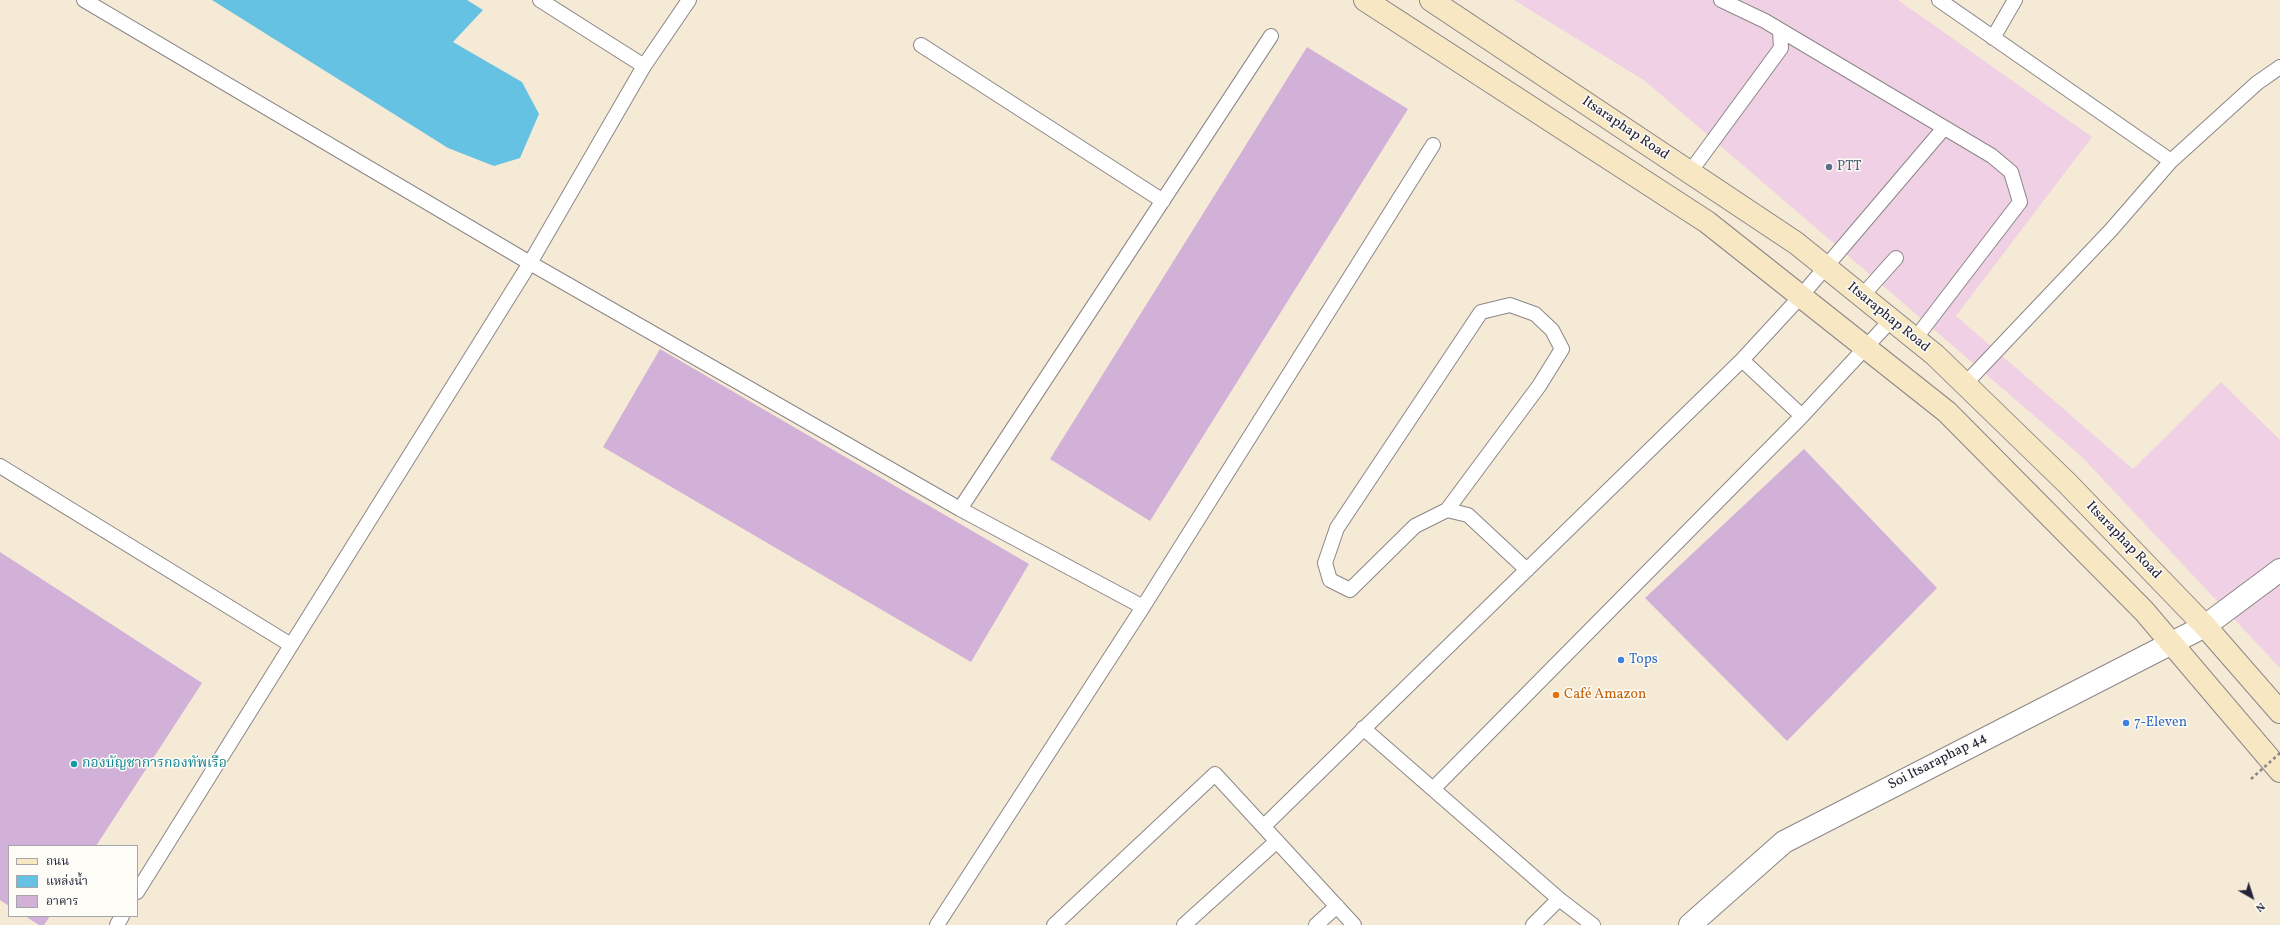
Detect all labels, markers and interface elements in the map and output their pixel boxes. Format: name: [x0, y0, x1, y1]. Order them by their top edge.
street label: Itsaraphap Road: [1578, 94, 1672, 164]
place label: PTT: [1837, 159, 1862, 175]
marker: PTT: [1824, 162, 1834, 172]
street label: Itsaraphap Road: [1843, 280, 1933, 356]
street label: Itsaraphap Road: [2082, 499, 2164, 583]
place label: Tops: [1629, 652, 1658, 668]
marker: Tops: [1616, 655, 1626, 665]
place label: Café Amazon: [1564, 687, 1646, 703]
marker: Café Amazon: [1551, 690, 1561, 700]
place label: 7-Eleven: [2134, 715, 2187, 731]
marker: 7-Eleven: [2121, 718, 2131, 728]
street label: Soi Itsaraphap 44: [1886, 730, 1990, 794]
place label: กองบัญชาการกองทัพเรือ: [82, 756, 227, 772]
marker: กองบัญชาการกองทัพเรือ: [69, 759, 79, 769]
legend: [8, 845, 138, 917]
text: ถนน: [46, 854, 69, 870]
text: แหล่งน้ำ: [46, 874, 88, 890]
north arrow: [2232, 877, 2272, 917]
text: อาคาร: [46, 894, 78, 910]
text: N: [2252, 898, 2268, 915]

